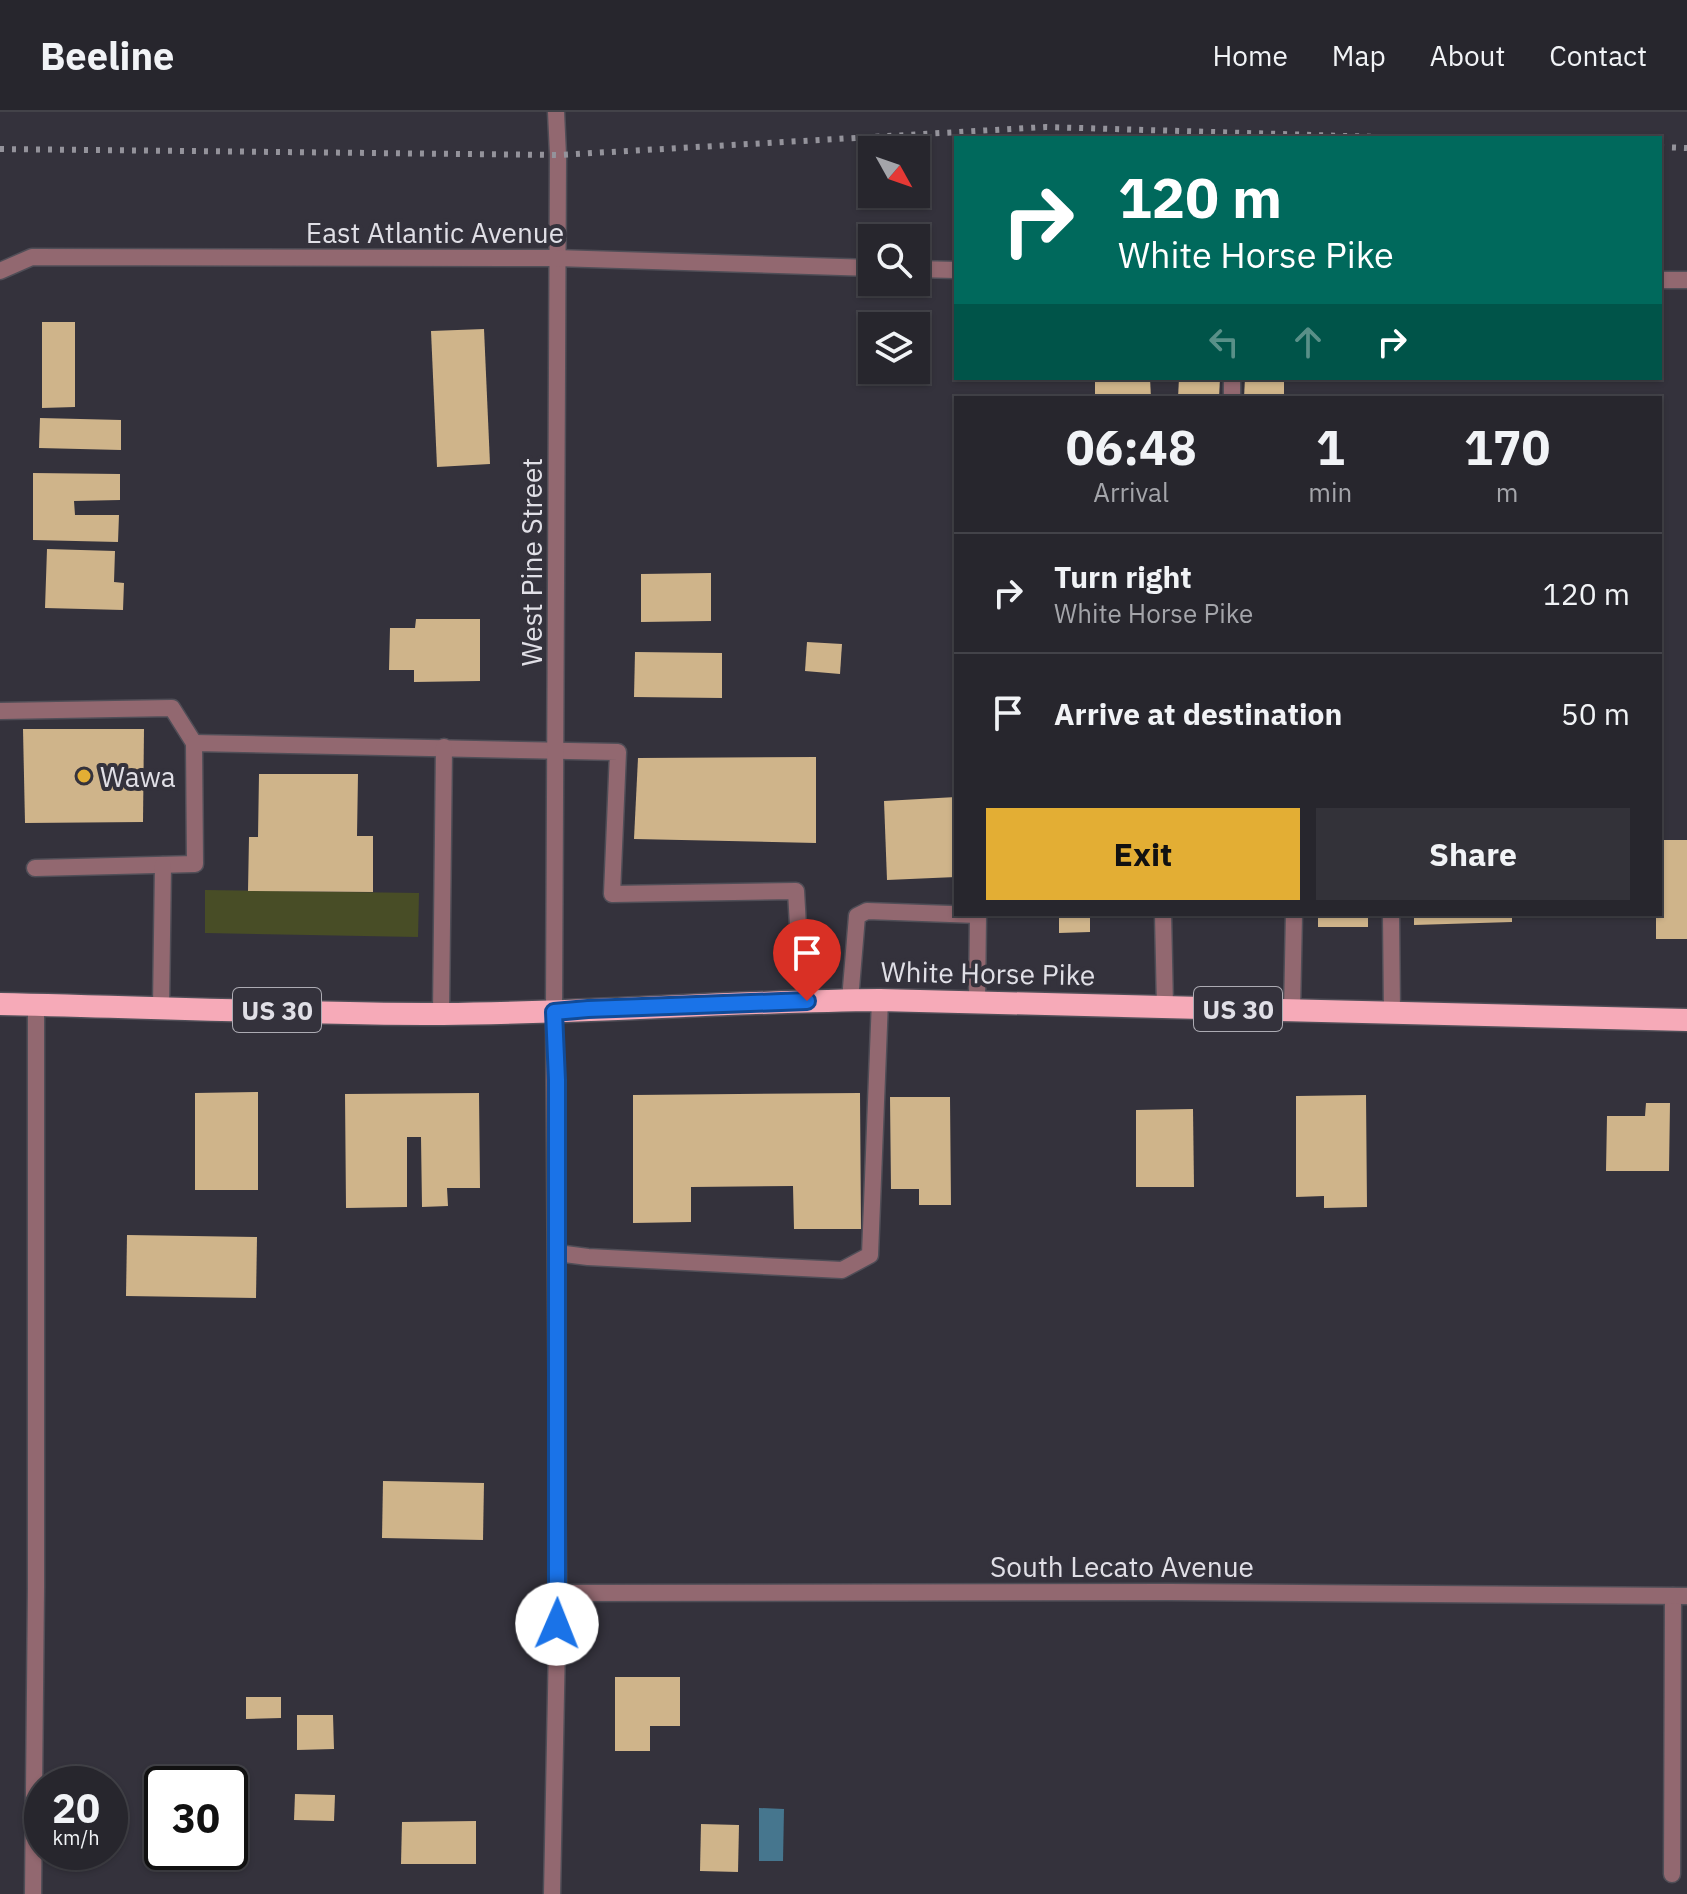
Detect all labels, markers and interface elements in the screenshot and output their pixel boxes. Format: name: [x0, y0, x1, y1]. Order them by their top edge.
text: Beeline: [40, 31, 174, 80]
text: Home: [1212, 37, 1288, 74]
text: Map: [1332, 37, 1386, 74]
text: About: [1430, 37, 1505, 74]
text: Contact: [1549, 37, 1647, 74]
north arrow: [858, 136, 930, 208]
map controls: [858, 136, 930, 384]
text: 120 m: [1118, 161, 1282, 233]
icon: right: [986, 168, 1090, 272]
street label: East Atlantic Avenue: [306, 214, 564, 251]
button: search: [858, 224, 930, 296]
text: White Horse Pike: [1118, 231, 1394, 278]
button: layers: [858, 312, 930, 384]
icon: left: [1202, 320, 1246, 364]
icon: ahead: [1286, 320, 1330, 364]
icon: right: [1370, 320, 1414, 364]
text: 06:48: [1066, 416, 1197, 478]
text: 1: [1316, 416, 1345, 478]
text: 170: [1464, 416, 1550, 478]
street label: West Pine Street: [513, 458, 550, 666]
text: Arrival: [1093, 475, 1169, 509]
text: min: [1308, 475, 1352, 509]
text: m: [1496, 475, 1518, 509]
text: Turn right: [1054, 557, 1192, 596]
icon: right: [986, 571, 1030, 615]
text: 120 m: [1543, 574, 1630, 613]
text: White Horse Pike: [1054, 596, 1253, 630]
icon: arrive: [986, 691, 1030, 735]
text: Arrive at destination: [1054, 694, 1342, 733]
text: 50 m: [1561, 694, 1630, 733]
place label: Wawa: [100, 758, 176, 795]
marker: Wawa: [75, 767, 93, 785]
button: Exit: [986, 808, 1300, 900]
button: Share: [1316, 808, 1630, 900]
pin: [773, 919, 841, 1001]
icon: arrive: [785, 931, 829, 975]
street label: White Horse Pike: [880, 953, 1096, 993]
road number: US 30: [1194, 987, 1282, 1031]
road number: US 30: [233, 988, 321, 1032]
street label: South Lecato Avenue: [990, 1548, 1254, 1585]
position arrow: [515, 1582, 599, 1666]
speed limit sign: 30: [144, 1766, 248, 1870]
text: 20: [52, 1782, 100, 1834]
text: km/h: [52, 1824, 100, 1851]

